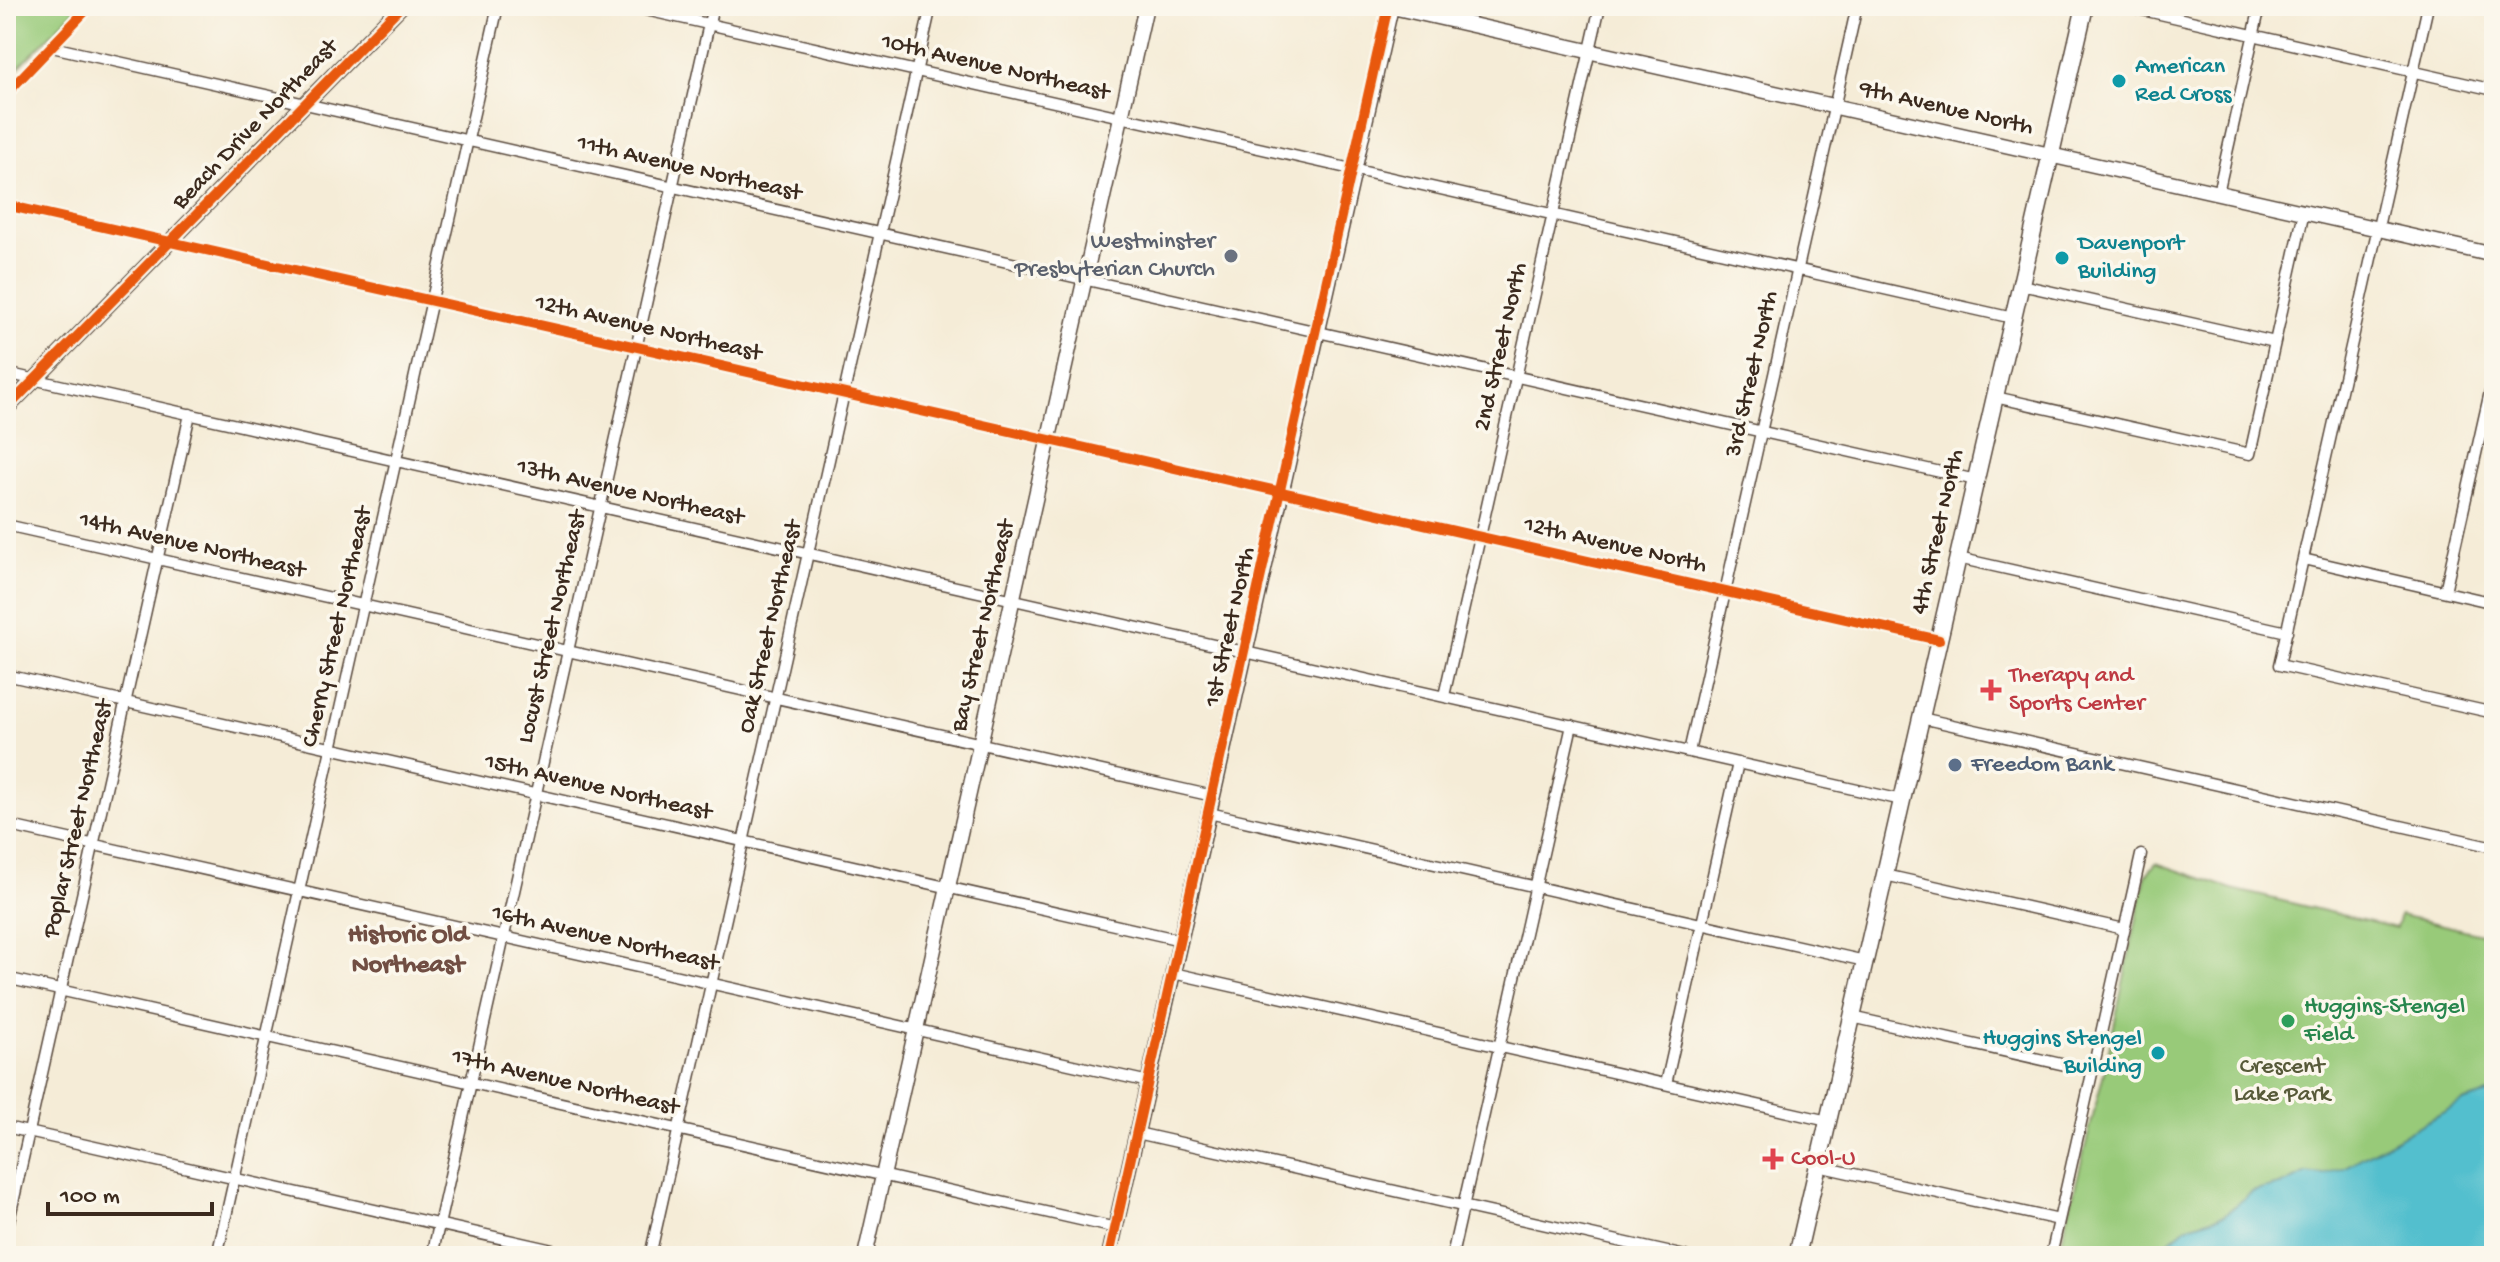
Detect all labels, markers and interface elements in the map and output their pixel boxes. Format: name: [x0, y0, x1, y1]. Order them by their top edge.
street label: 10th Avenue Northeast: [877, 27, 1114, 109]
street label: Beach Drive Northeast: [166, 32, 347, 217]
place label: American Red Cross: [2135, 53, 2233, 110]
marker: American Red Cross: [2110, 72, 2128, 90]
street label: 9th Avenue North: [1855, 75, 2036, 143]
street label: 11th Avenue Northeast: [573, 129, 806, 209]
place label: Westminster Presbyterian Church: [1014, 228, 1217, 285]
place label: Davenport Building: [2076, 230, 2186, 287]
marker: Westminster Presbyterian Church: [1222, 247, 1240, 265]
marker: Davenport Building: [2053, 249, 2071, 267]
street label: 2nd Street North: [1469, 260, 1535, 434]
street label: 3rd Street North: [1720, 288, 1786, 461]
street label: 12th Avenue Northeast: [531, 289, 766, 370]
street label: 4th Street North: [1906, 446, 1972, 617]
street label: 13th Avenue Northeast: [513, 453, 748, 534]
street label: Cherry Street Northeast: [296, 502, 380, 750]
street label: Locust Street Northeast: [512, 505, 594, 746]
street label: 14th Avenue Northeast: [75, 506, 310, 587]
street label: 12th Avenue North: [1520, 511, 1709, 581]
street label: Bay Street Northeast: [945, 515, 1023, 736]
street label: Oak Street Northeast: [732, 516, 810, 736]
street label: 1st Street North: [1198, 544, 1263, 711]
place label: Therapy and Sports Center: [2007, 662, 2147, 719]
marker: Therapy and Sports Center: [1980, 679, 2002, 701]
street label: Poplar Street Northeast: [37, 695, 121, 942]
street label: 15th Avenue Northeast: [481, 748, 717, 829]
place label: Freedom Bank: [1970, 751, 2116, 780]
marker: Freedom Bank: [1946, 756, 1964, 774]
street label: 16th Avenue Northeast: [488, 899, 723, 980]
district label: Historic Old Northeast: [348, 921, 471, 982]
place label: Huggins-Stengel Field: [2303, 993, 2465, 1050]
marker: Huggins-Stengel Field: [2279, 1012, 2297, 1030]
place label: Huggins Stengel Building: [1983, 1025, 2142, 1082]
street label: 17th Avenue Northeast: [448, 1043, 683, 1124]
marker: Huggins Stengel Building: [2149, 1044, 2167, 1062]
park label: Crescent Lake Park: [2234, 1053, 2333, 1110]
place label: Cool-U: [1791, 1145, 1856, 1174]
marker: Cool-U: [1762, 1148, 1784, 1170]
scale bar: [48, 1166, 212, 1216]
text: 100 m: [59, 1183, 120, 1212]

